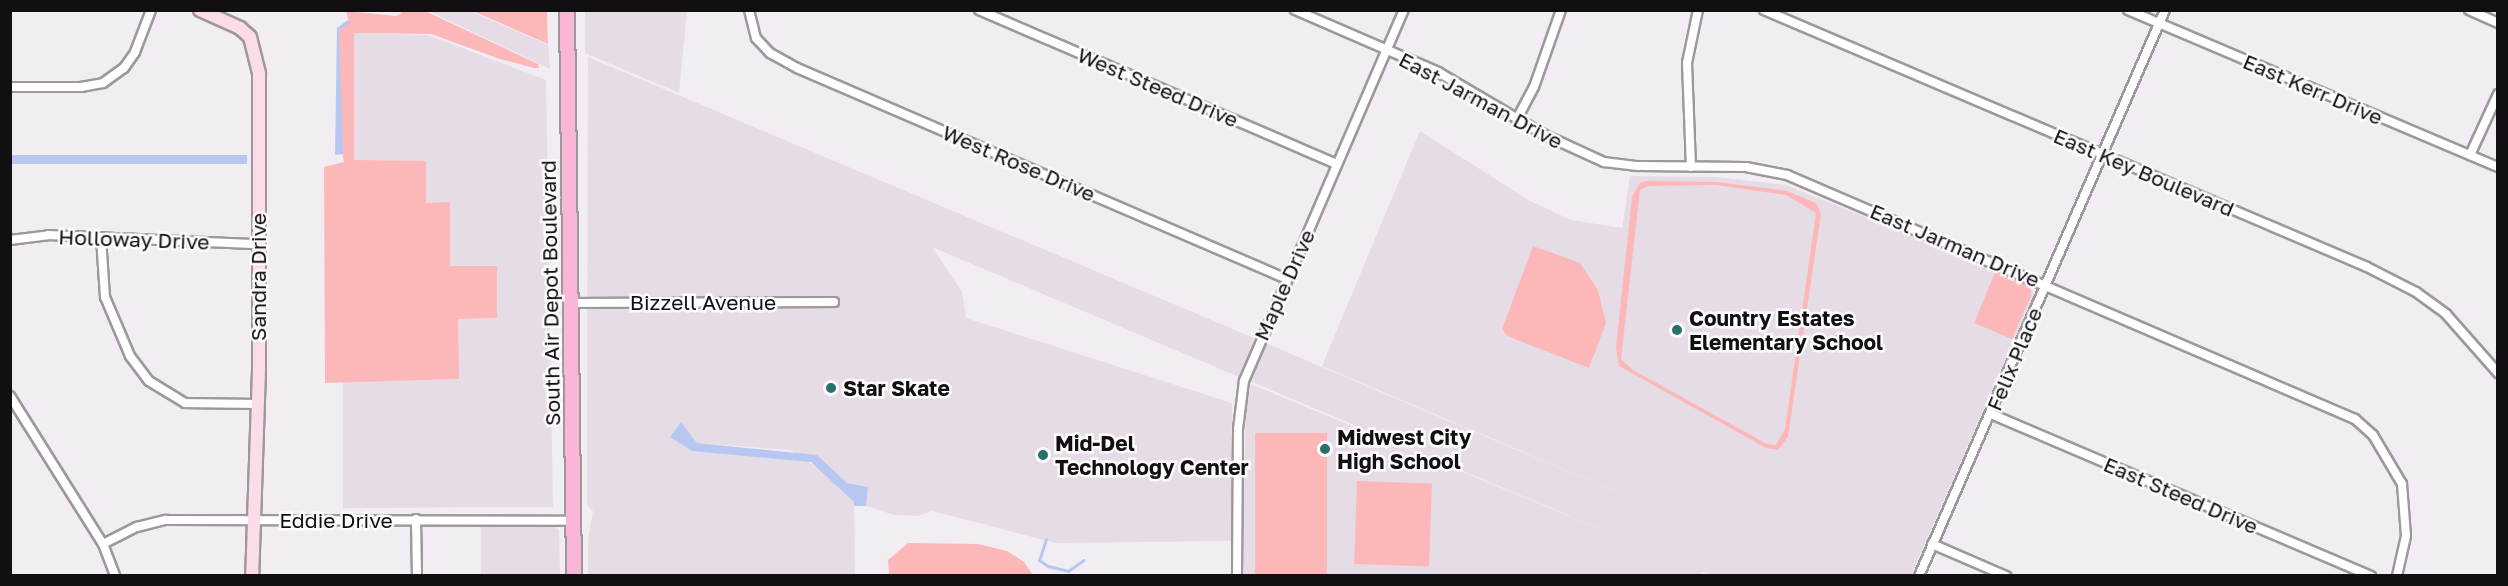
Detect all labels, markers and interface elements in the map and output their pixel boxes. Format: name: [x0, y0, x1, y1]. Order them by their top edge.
street label: West Steed Drive: [1074, 42, 1242, 132]
street label: East Jarman Drive: [1395, 46, 1567, 154]
street label: East Kerr Drive: [2239, 48, 2387, 130]
street label: West Rose Drive: [939, 119, 1099, 207]
street label: East Key Boulevard: [2050, 123, 2238, 221]
street label: South Air Depot Boulevard: [535, 160, 565, 426]
street label: East Jarman Drive: [1866, 198, 2044, 292]
street label: Sandra Drive: [245, 213, 271, 341]
street label: Holloway Drive: [58, 224, 210, 254]
street label: Maple Drive: [1248, 226, 1320, 344]
street label: Bizzell Avenue: [630, 289, 776, 315]
street label: Felix Place: [1981, 304, 2047, 414]
place label: Country Estates Elementary School: [1689, 305, 1883, 355]
marker: Country Estates Elementary School: [1670, 323, 1684, 337]
place label: Star Skate: [843, 375, 950, 401]
marker: Star Skate: [824, 381, 838, 395]
place label: Midwest City High School: [1337, 424, 1471, 474]
place label: Mid-Del Technology Center: [1055, 430, 1249, 480]
marker: Midwest City High School: [1318, 442, 1332, 456]
marker: Mid-Del Technology Center: [1036, 448, 1050, 462]
street label: East Steed Drive: [2100, 451, 2262, 539]
street label: Eddie Drive: [279, 507, 393, 533]

